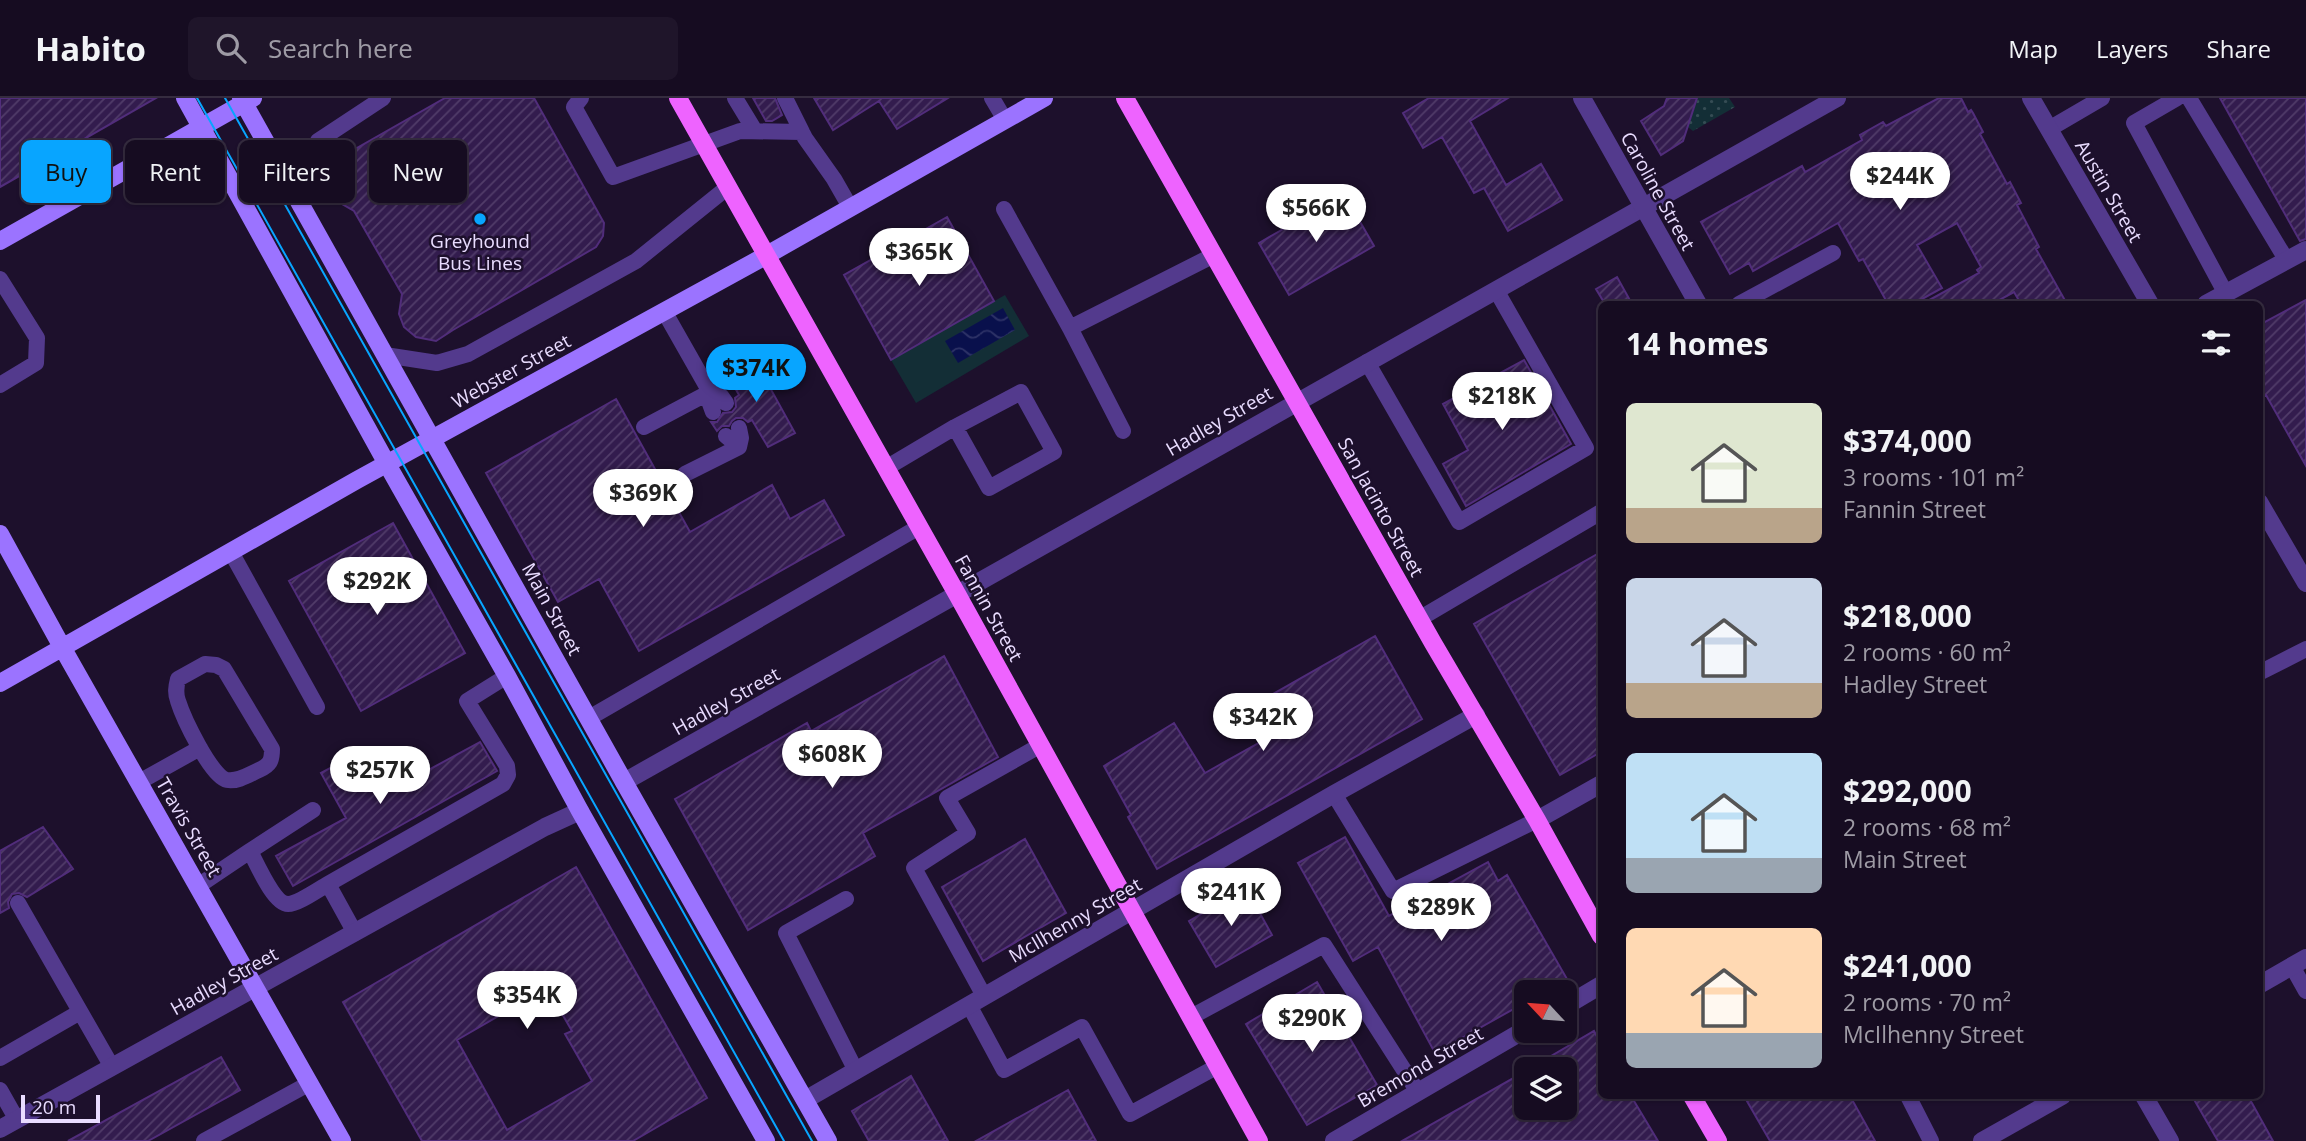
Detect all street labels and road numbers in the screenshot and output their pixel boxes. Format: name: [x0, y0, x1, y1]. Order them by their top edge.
street label: Caroline Street: [1615, 127, 1701, 255]
street label: Austin Street: [2069, 135, 2149, 247]
street label: Webster Street: [447, 328, 575, 414]
street label: Hadley Street: [1161, 380, 1277, 462]
street label: San Jacinto Street: [1332, 433, 1430, 581]
street label: Fannin Street: [949, 550, 1029, 666]
street label: Main Street: [516, 558, 588, 660]
street label: Hadley Street: [668, 661, 785, 741]
street label: Travis Street: [150, 773, 228, 881]
street label: McIlhenny Street: [1004, 871, 1146, 969]
street label: Hadley Street: [166, 941, 283, 1021]
street label: Bremond Street: [1352, 1020, 1488, 1114]

